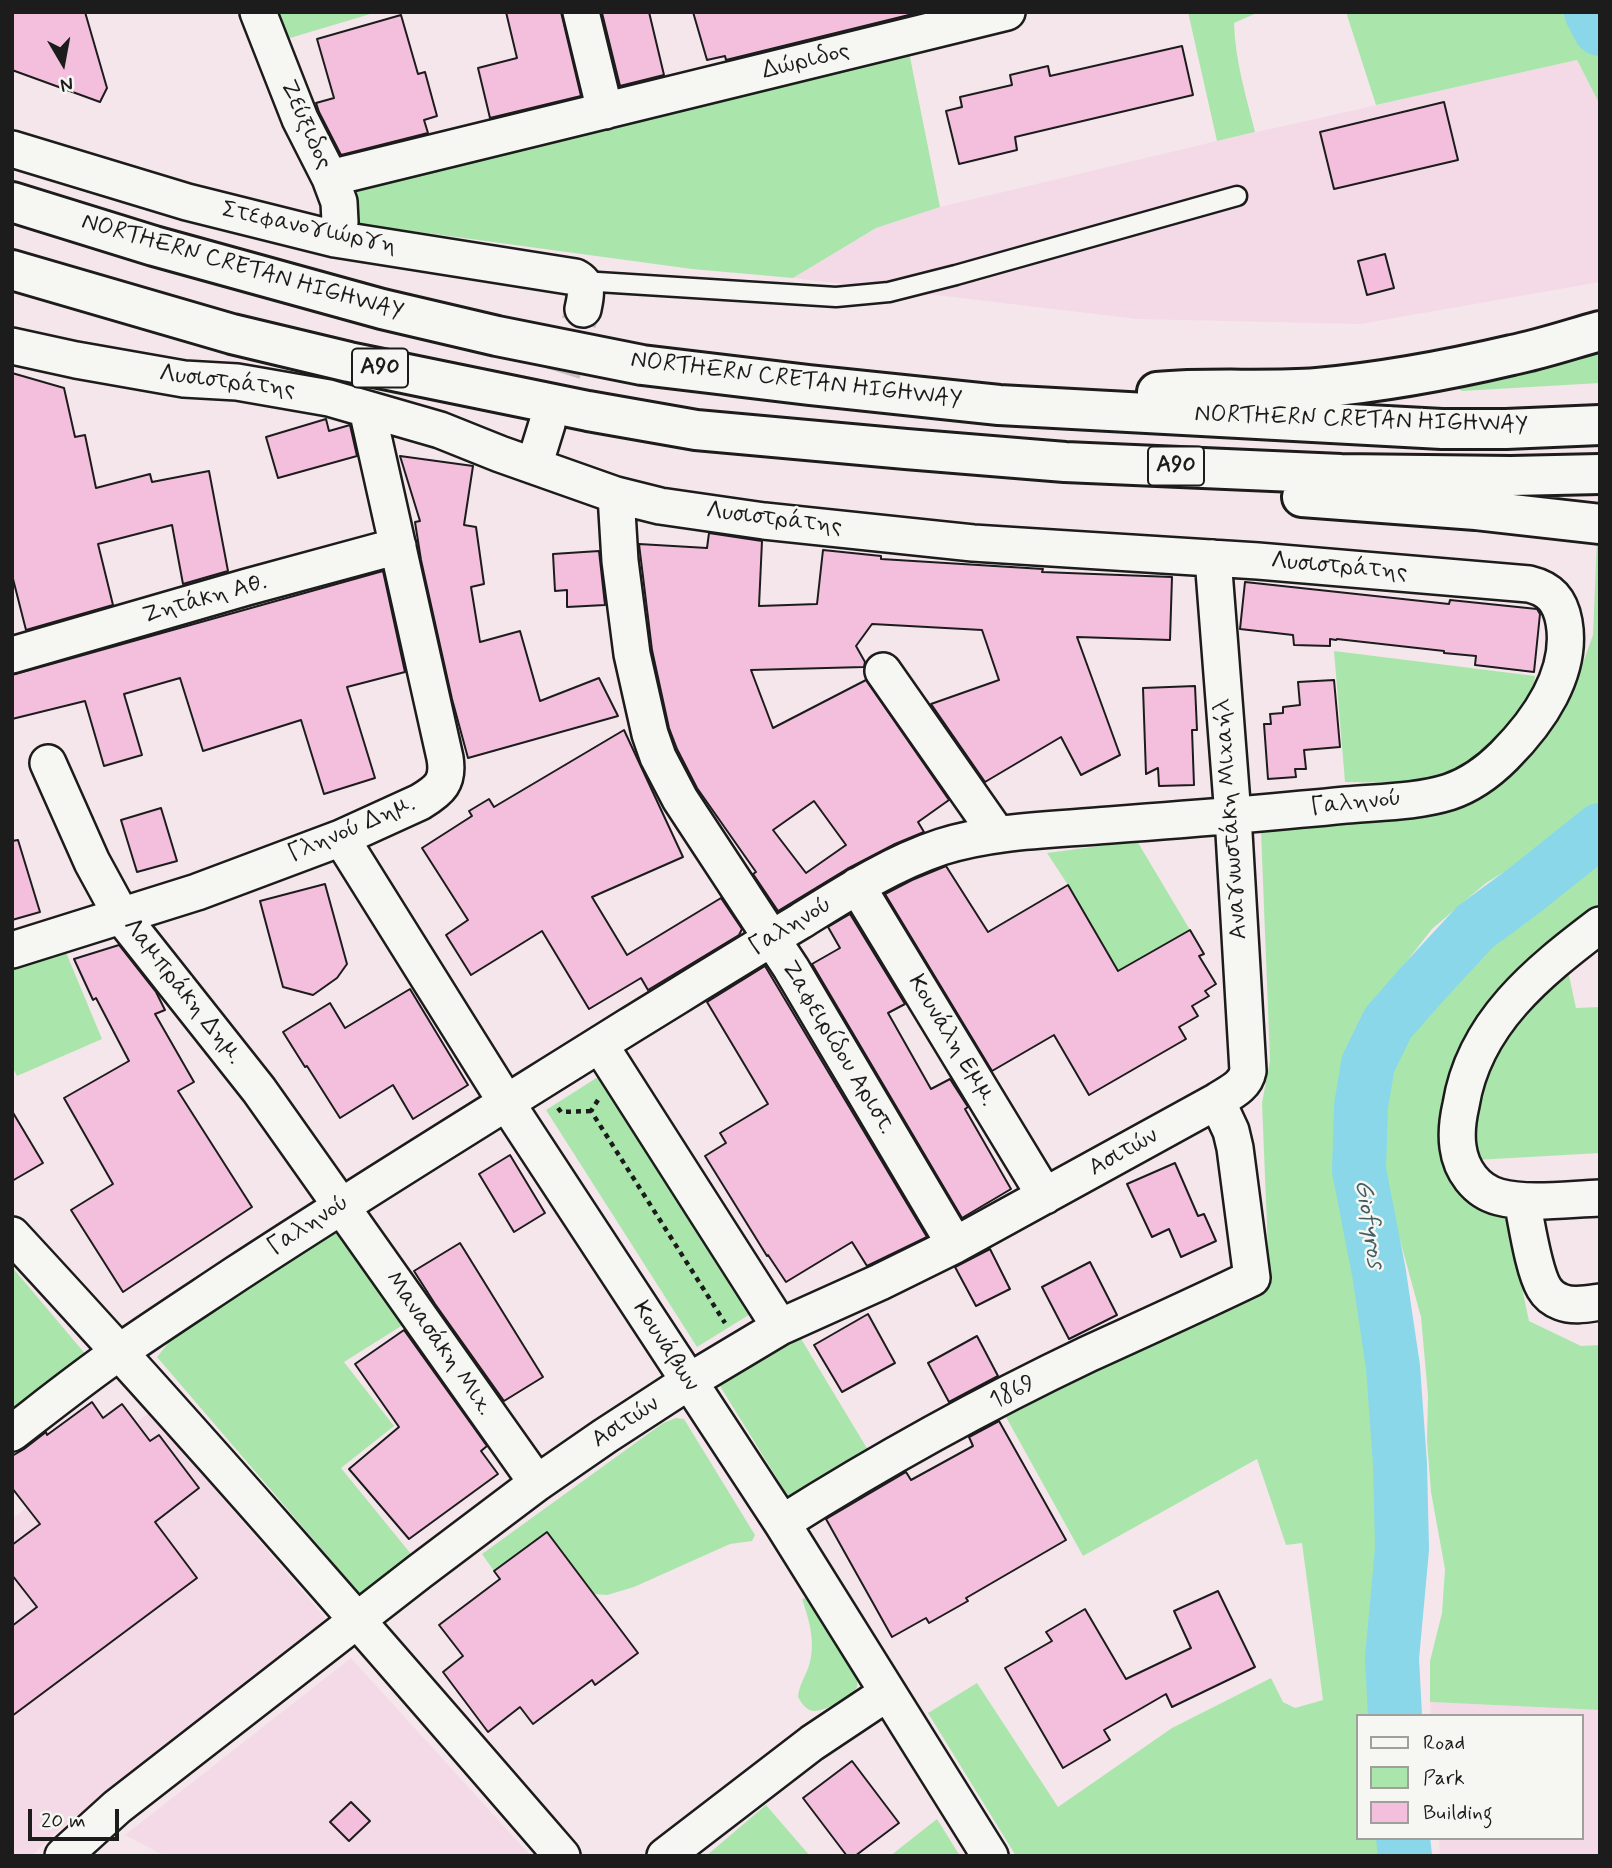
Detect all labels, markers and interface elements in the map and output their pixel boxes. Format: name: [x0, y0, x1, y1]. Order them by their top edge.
north arrow: [28, 28, 98, 98]
street label: Δώριδος: [759, 37, 853, 87]
text: N: [58, 71, 75, 98]
street label: Ζεύξιδος: [273, 76, 337, 174]
street label: Στεφανογιώργη: [219, 196, 399, 262]
street label: NORTHERN CRETAN HIGHWAY: [78, 208, 406, 328]
street label: NORTHERN CRETAN HIGHWAY: [629, 346, 963, 416]
road number: Α90: [352, 348, 408, 388]
street label: Λυσιστράτης: [157, 360, 297, 406]
street label: NORTHERN CRETAN HIGHWAY: [1194, 401, 1528, 441]
road number: Α90: [1148, 446, 1204, 486]
street label: Λυσιστράτης: [704, 497, 844, 543]
street label: Λυσιστράτης: [1270, 548, 1408, 588]
street label: Ζητάκη Αθ.: [140, 569, 270, 631]
street label: Αναγνωστάκη Μιχαήλ: [1209, 697, 1255, 941]
street label: Γαληνού: [1309, 785, 1403, 823]
street label: Γληνού Δημ.: [284, 790, 420, 870]
street label: Γαληνού: [745, 891, 837, 963]
street label: Λαμπράκη Δημ.: [116, 913, 248, 1071]
street label: Ζαφειρίδου Αριστ.: [774, 956, 900, 1140]
street label: Κουνάλη Εμμ.: [900, 970, 1002, 1112]
street label: Ασιτών: [1084, 1122, 1164, 1184]
water label: Giofyros: [1346, 1177, 1390, 1271]
street label: Γαληνού: [263, 1189, 355, 1263]
street label: Μανασάκη Μιχ.: [378, 1266, 498, 1422]
street label: Κουνάβων: [625, 1296, 705, 1398]
street label: 1869: [986, 1370, 1040, 1416]
street label: Ασιτών: [587, 1391, 665, 1455]
legend: [1356, 1714, 1584, 1840]
text: Road: [1423, 1729, 1465, 1757]
text: Park: [1423, 1764, 1465, 1792]
scale bar: [32, 1794, 122, 1838]
text: Building: [1423, 1799, 1493, 1827]
text: 20 m: [41, 1807, 86, 1835]

